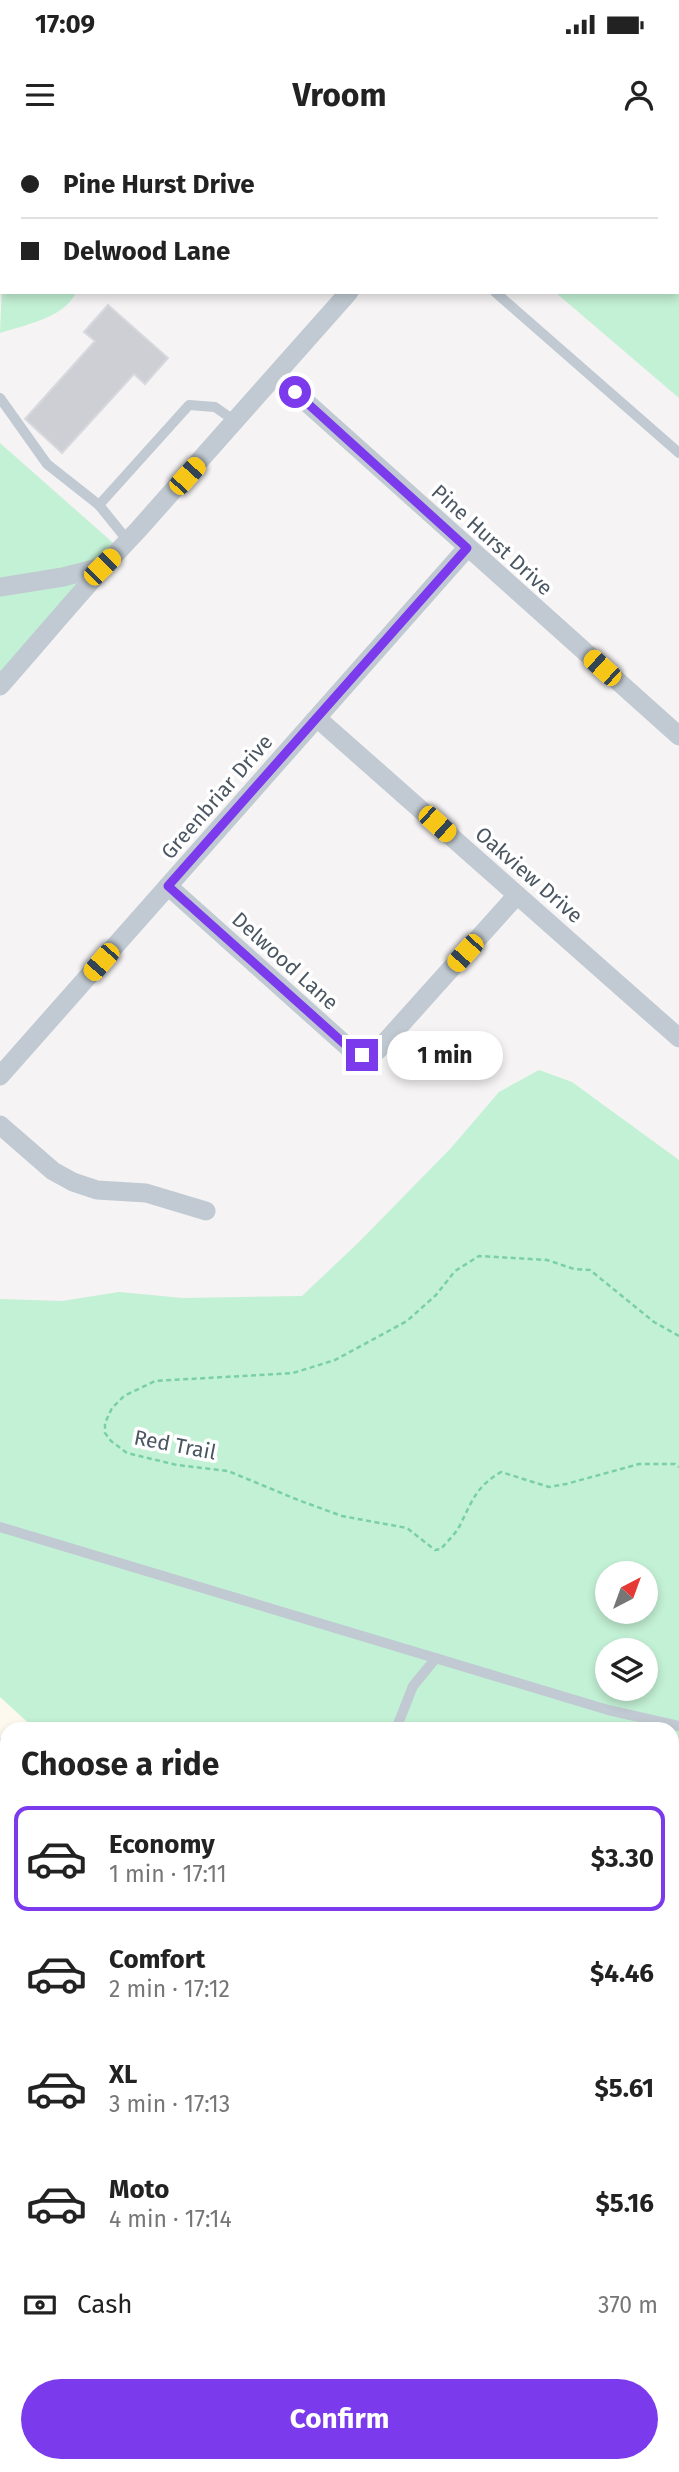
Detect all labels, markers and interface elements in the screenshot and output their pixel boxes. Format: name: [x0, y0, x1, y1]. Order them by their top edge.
text: 17:09: [35, 9, 95, 40]
icon: menu: [21, 76, 59, 114]
text: Vroom: [292, 76, 387, 114]
icon: person: [620, 76, 658, 114]
text: Pine Hurst Drive: [63, 169, 255, 200]
text: Delwood Lane: [63, 236, 230, 267]
route start: [279, 376, 311, 408]
car: [166, 453, 209, 499]
street label: Pine Hurst Drive: [426, 479, 558, 601]
car: [80, 545, 125, 589]
car: [580, 646, 625, 690]
street label: Greenbriar Drive: [156, 729, 278, 865]
car: [415, 802, 460, 846]
street label: Oakview Drive: [470, 821, 588, 929]
street label: Delwood Lane: [226, 906, 344, 1016]
car: [444, 930, 487, 976]
car: [80, 939, 123, 985]
callout: 1 min: [386, 1030, 502, 1080]
route end: [346, 1039, 378, 1071]
text: 1 min: [417, 1041, 473, 1069]
street label: Red Trail: [132, 1424, 218, 1466]
north arrow: [595, 1561, 658, 1624]
map controls: [595, 1561, 658, 1701]
button: layers: [595, 1638, 658, 1701]
text: Choose a ride: [21, 1745, 219, 1783]
icon: car: [25, 1827, 88, 1890]
text: Economy: [109, 1829, 215, 1860]
text: $3.30: [591, 1843, 654, 1874]
text: 1 min · 17:11: [109, 1860, 227, 1888]
icon: car: [25, 1942, 88, 2005]
text: Comfort: [109, 1944, 205, 1975]
text: $4.46: [590, 1958, 654, 1989]
text: 2 min · 17:12: [109, 1975, 230, 2003]
icon: car: [25, 2057, 88, 2120]
text: XL: [109, 2059, 137, 2090]
text: $5.61: [595, 2073, 654, 2104]
text: 3 min · 17:13: [109, 2090, 230, 2118]
icon: car: [25, 2172, 88, 2235]
text: Moto: [109, 2174, 169, 2205]
text: $5.16: [595, 2188, 654, 2219]
text: 4 min · 17:14: [109, 2205, 232, 2233]
icon: cash: [21, 2286, 59, 2324]
text: Cash: [77, 2289, 133, 2320]
text: 370 m: [598, 2291, 658, 2319]
button: Confirm: [21, 2379, 658, 2459]

